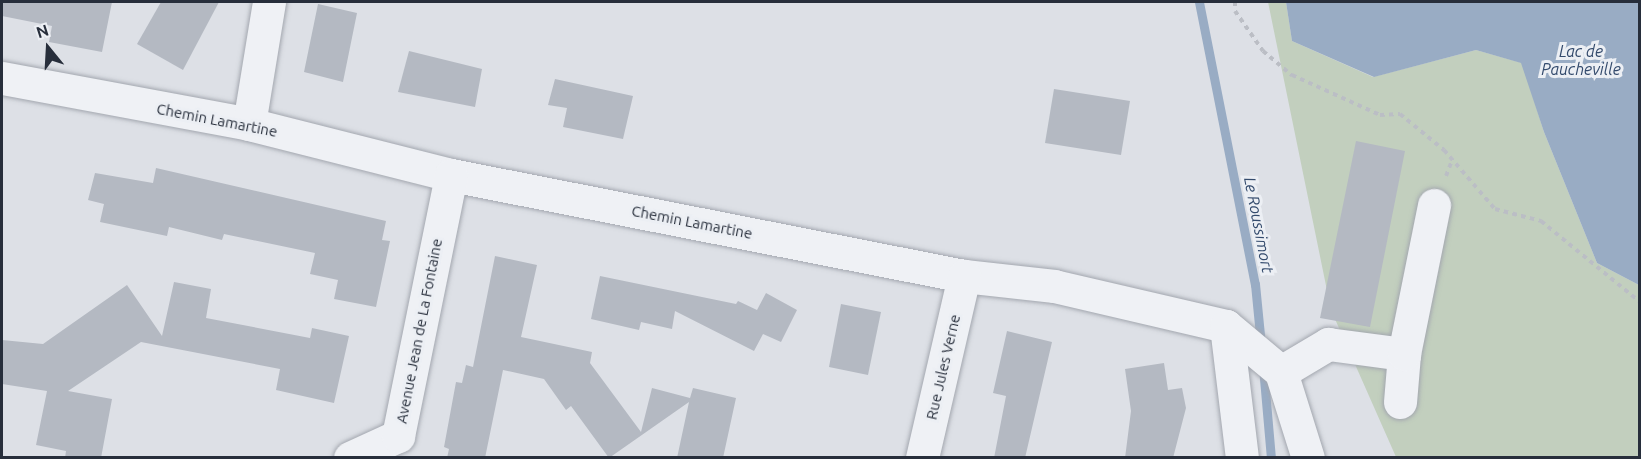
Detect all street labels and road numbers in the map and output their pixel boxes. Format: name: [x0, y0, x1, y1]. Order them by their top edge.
street label: Chemin Lamartine: [155, 99, 279, 141]
street label: Chemin Lamartine: [630, 201, 754, 243]
street label: Avenue Jean de La Fontaine: [392, 237, 446, 425]
street label: Rue Jules Verne: [922, 313, 964, 421]

